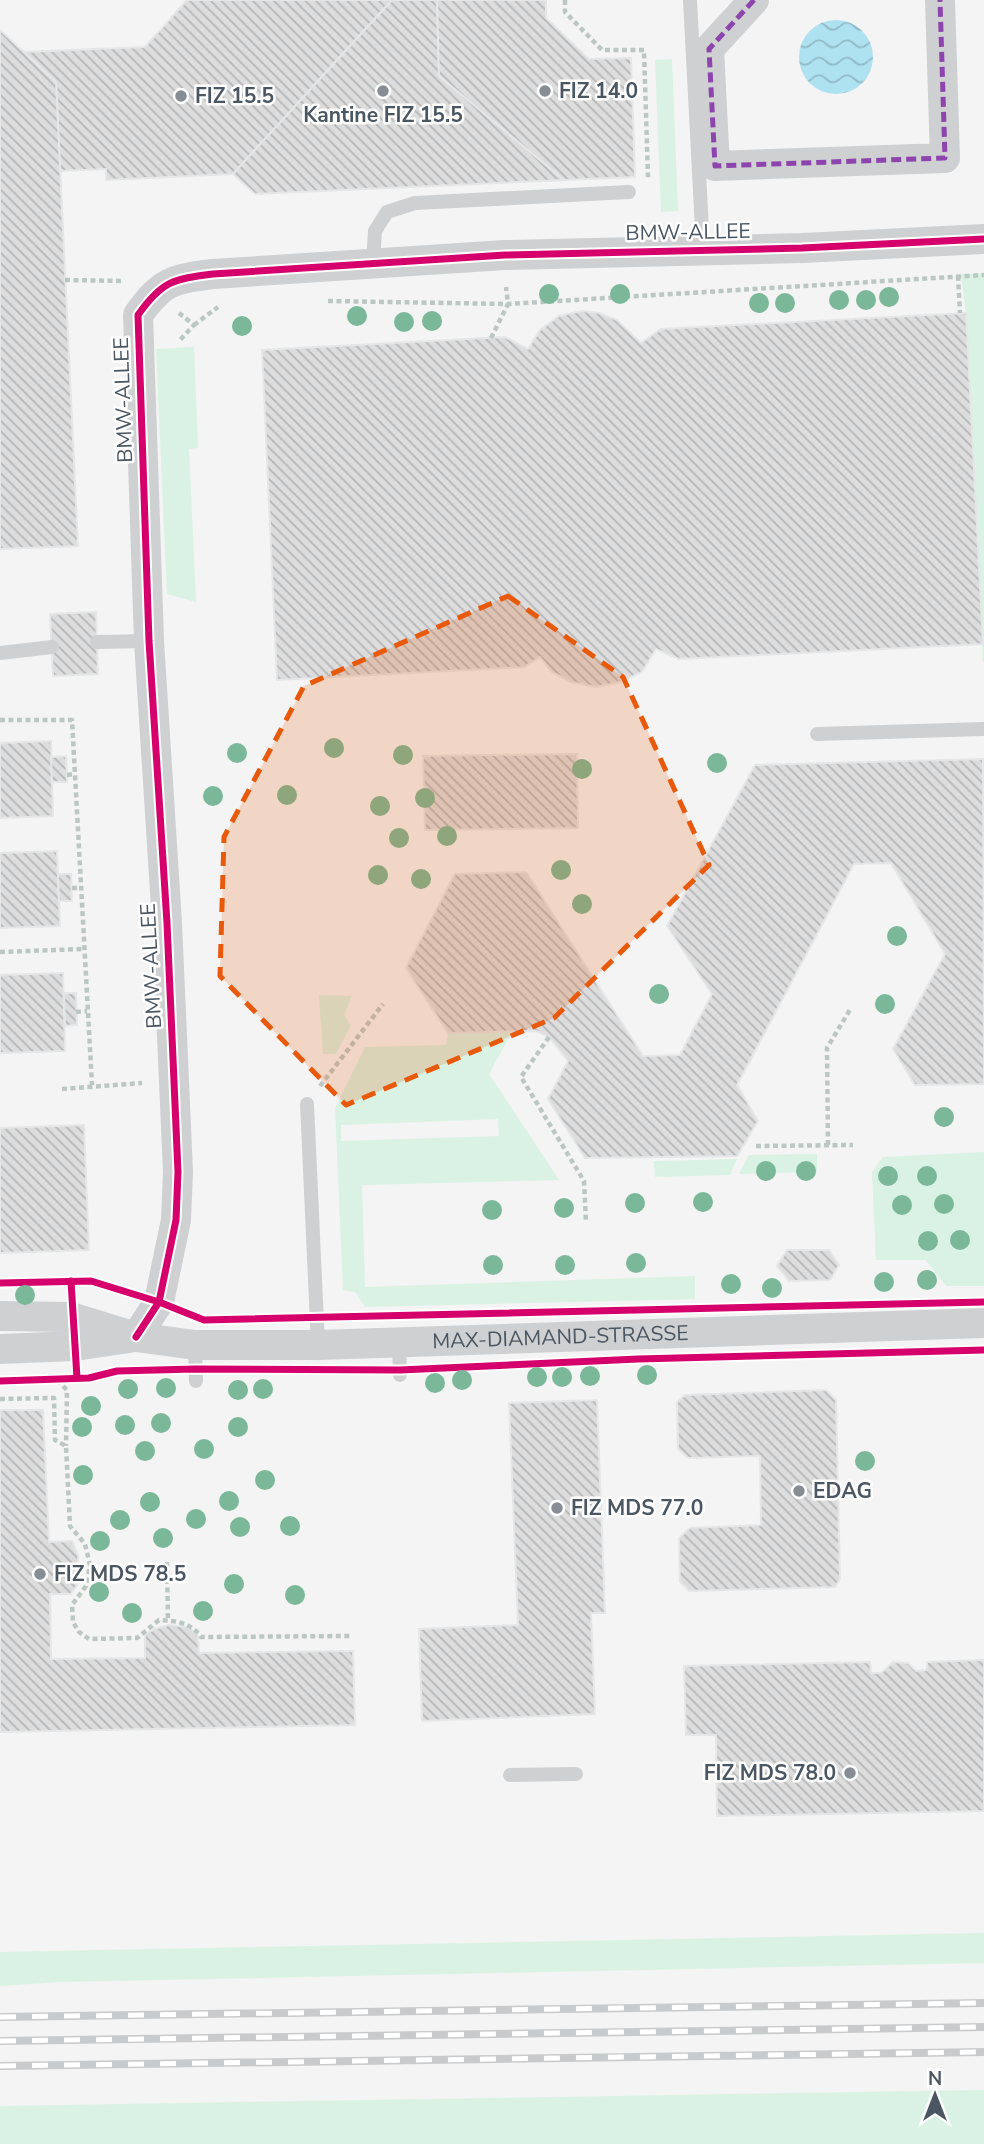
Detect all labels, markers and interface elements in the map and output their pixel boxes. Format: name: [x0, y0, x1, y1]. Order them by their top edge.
place label: FIZ 14.0: [559, 77, 638, 105]
place label: FIZ 15.5: [195, 82, 274, 110]
marker: Kantine FIZ 15.5: [375, 83, 391, 99]
marker: FIZ 14.0: [537, 83, 553, 99]
marker: FIZ 15.5: [173, 88, 189, 104]
place label: Kantine FIZ 15.5: [303, 101, 463, 129]
street label: BMW-ALLEE: [625, 217, 751, 247]
street label: BMW-ALLEE: [107, 337, 139, 463]
street label: BMW-ALLEE: [134, 903, 168, 1029]
street label: MAX-DIAMAND-STRASSE: [432, 1319, 689, 1355]
place label: EDAG: [813, 1477, 872, 1505]
marker: EDAG: [791, 1483, 807, 1499]
place label: FIZ MDS 77.0: [571, 1494, 703, 1522]
marker: FIZ MDS 77.0: [549, 1500, 565, 1516]
place label: FIZ MDS 78.5: [54, 1560, 186, 1588]
marker: FIZ MDS 78.5: [32, 1566, 48, 1582]
place label: FIZ MDS 78.0: [704, 1759, 836, 1787]
marker: FIZ MDS 78.0: [842, 1765, 858, 1781]
north arrow: [900, 2060, 970, 2130]
text: N: [928, 2066, 942, 2092]

